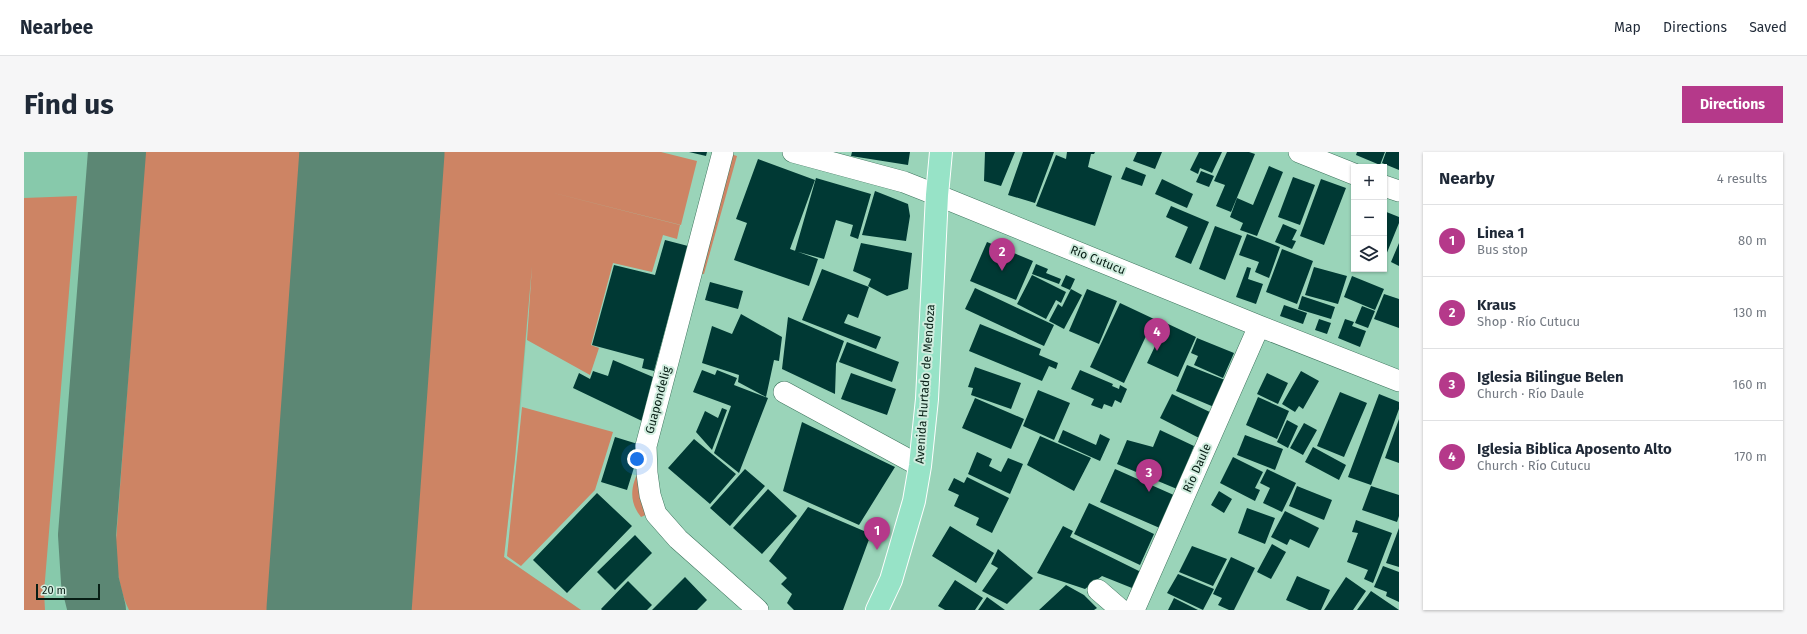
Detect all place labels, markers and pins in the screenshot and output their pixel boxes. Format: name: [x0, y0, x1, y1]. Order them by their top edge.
pin: 2: [989, 238, 1015, 271]
pin: 4: [1144, 318, 1170, 351]
pin: 3: [1136, 459, 1162, 492]
pin: 1: [864, 517, 890, 550]

